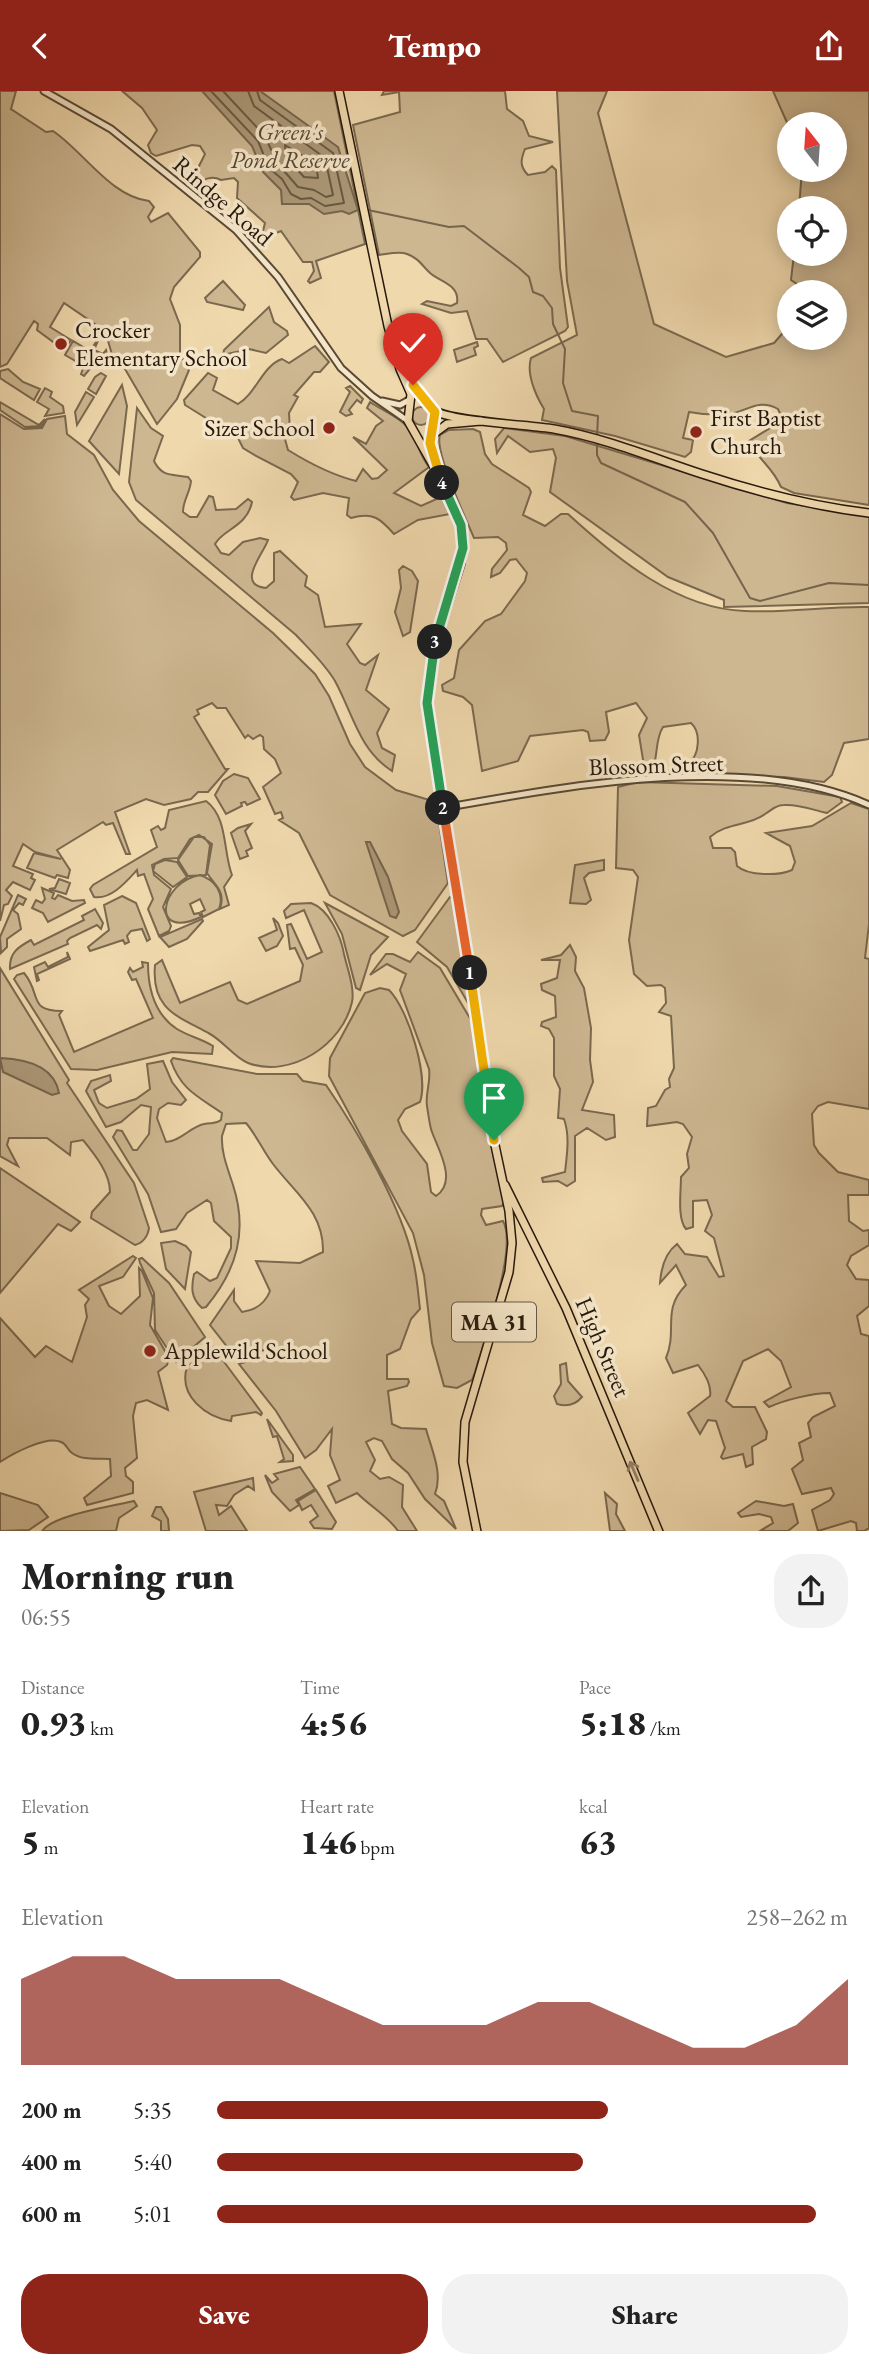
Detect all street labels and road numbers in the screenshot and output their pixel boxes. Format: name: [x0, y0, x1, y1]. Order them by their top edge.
street label: Rindge Road: [167, 149, 280, 253]
street label: Blossom Street: [588, 747, 725, 782]
street label: High Street: [569, 1292, 639, 1402]
road number: MA 31: [452, 1303, 536, 1341]

